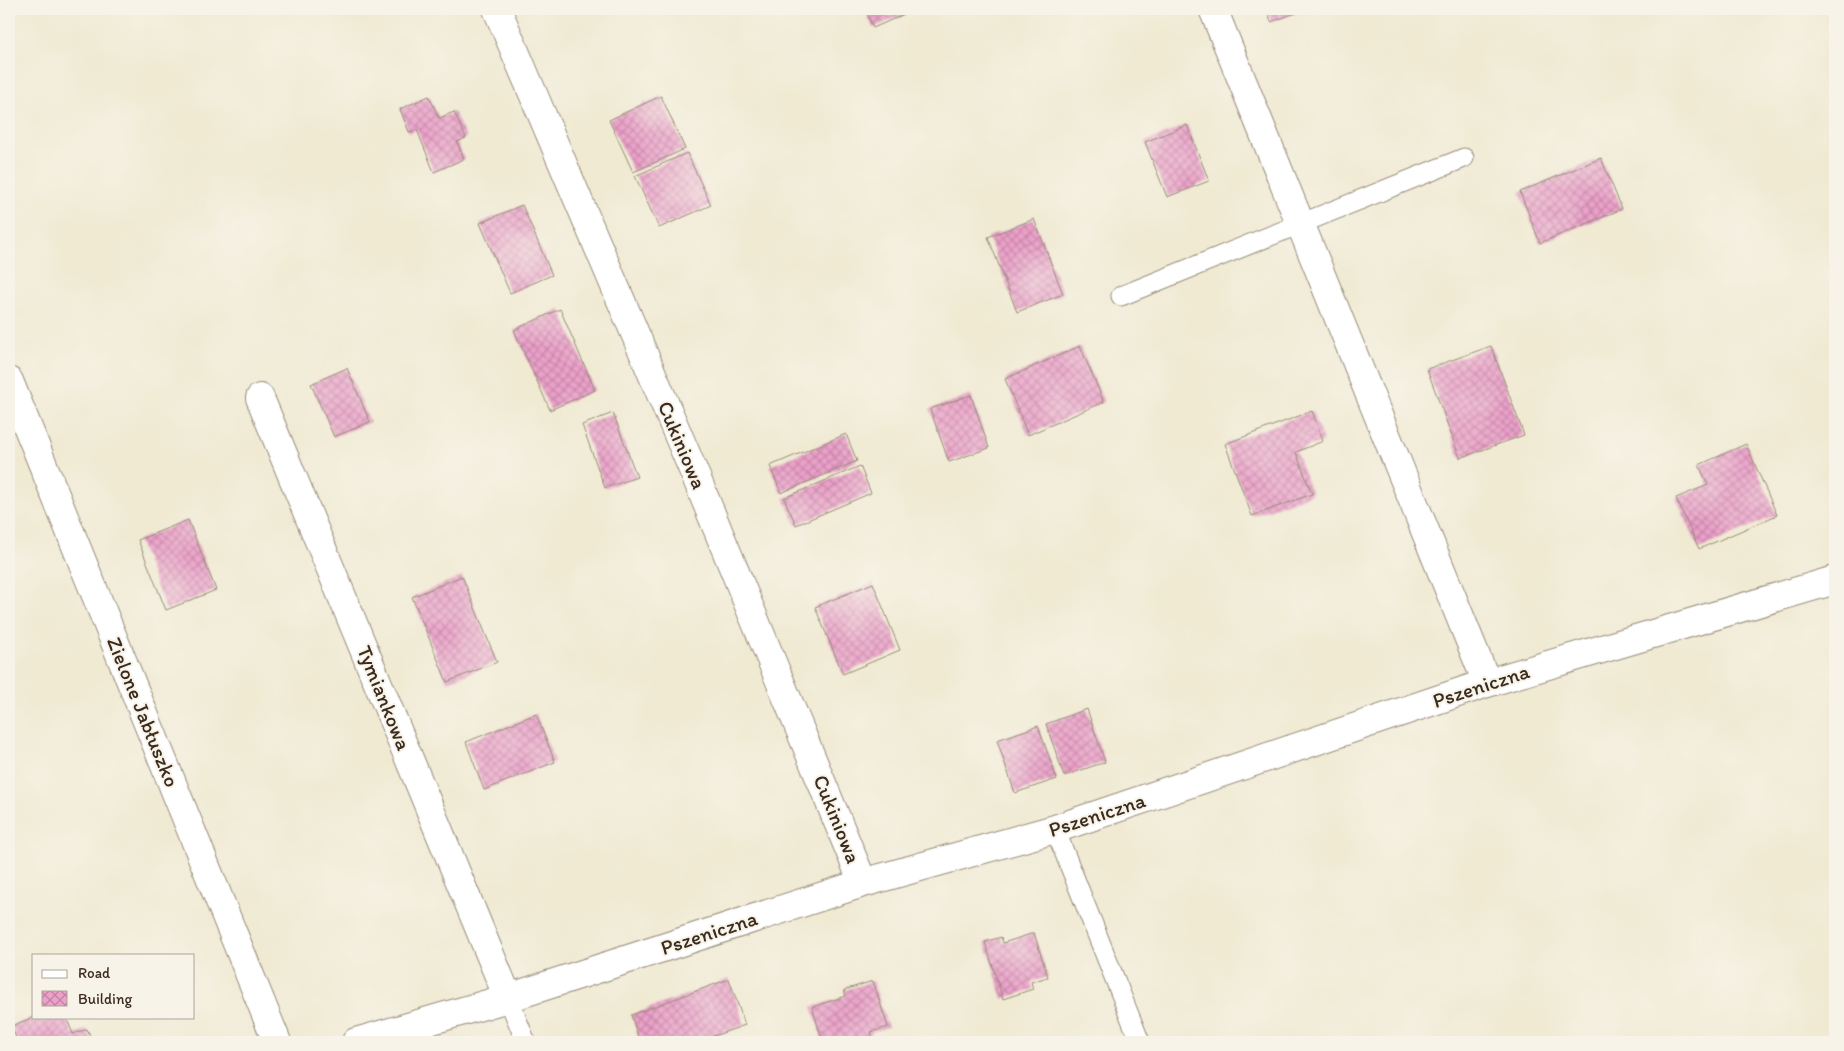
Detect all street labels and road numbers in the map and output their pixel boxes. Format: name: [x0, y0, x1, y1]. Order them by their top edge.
street label: Cukiniowa: [653, 397, 712, 493]
street label: Zielone Jabłuszko: [102, 633, 185, 791]
street label: Tymiankowa: [352, 642, 417, 754]
street label: Pszeniczna: [1429, 658, 1533, 713]
street label: Cukiniowa: [808, 771, 866, 867]
street label: Pszeniczna: [1045, 787, 1149, 842]
street label: Pszeniczna: [657, 905, 761, 960]

